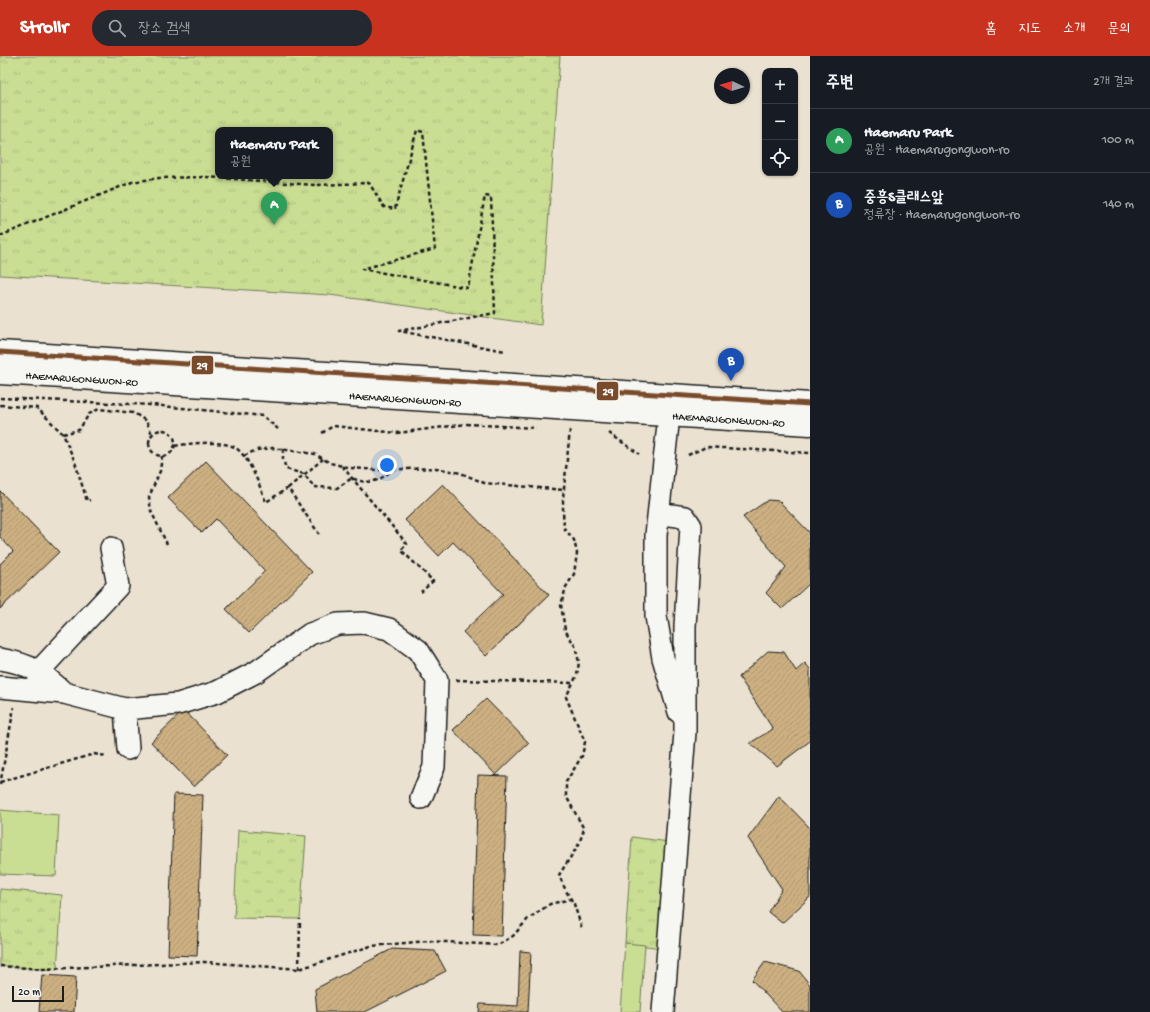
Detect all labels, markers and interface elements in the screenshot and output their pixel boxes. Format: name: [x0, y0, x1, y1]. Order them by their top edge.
search box: [92, 10, 372, 46]
text: Strollr: [20, 17, 68, 40]
icon: search: [106, 17, 128, 39]
text: 장소 검색: [138, 20, 190, 38]
text: 홈: [985, 21, 996, 38]
text: 지도: [1018, 21, 1041, 38]
text: 소개: [1063, 21, 1085, 38]
text: 문의: [1107, 21, 1130, 38]
north arrow: [714, 68, 750, 104]
map controls: [762, 68, 798, 176]
button: +: [762, 68, 798, 104]
text: 주변: [826, 74, 853, 94]
text: 2개 결과: [1093, 75, 1134, 90]
button: −: [762, 104, 798, 140]
text: Haemaru Park: [864, 124, 952, 142]
popup: [215, 127, 333, 179]
text: A: [835, 133, 843, 148]
text: 100 m: [1102, 133, 1134, 148]
text: Haemaru Park: [230, 136, 318, 154]
button: locate: [762, 140, 798, 176]
text: 공원 · Haemarugongwon-ro: [864, 143, 1010, 158]
text: 공원: [230, 155, 251, 170]
text: 중흥S클래스앞: [864, 189, 943, 207]
pin: A: [261, 192, 287, 225]
text: B: [836, 197, 842, 212]
text: 140 m: [1103, 197, 1134, 212]
text: 정류장 · Haemarugongwon-ro: [864, 208, 1020, 223]
pin: B: [718, 348, 744, 381]
line badge: 29: [191, 355, 214, 375]
text: 29: [197, 361, 208, 373]
street label: HAEMARUGONGWON-RO: [25, 371, 139, 390]
line badge: 29: [596, 381, 619, 401]
text: 29: [603, 387, 614, 399]
street label: HAEMARUGONGWON-RO: [348, 391, 462, 410]
street label: HAEMARUGONGWON-RO: [672, 411, 785, 430]
your location: [377, 455, 397, 475]
scale bar: [12, 984, 64, 1003]
text: 20 m: [18, 987, 40, 999]

